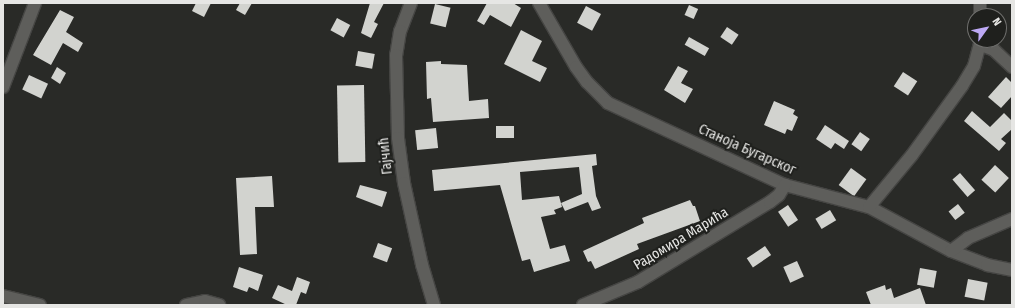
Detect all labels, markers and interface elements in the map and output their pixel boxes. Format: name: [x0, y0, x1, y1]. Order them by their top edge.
north arrow: [967, 8, 1007, 48]
text: N: [989, 15, 1004, 28]
street label: Станоја Бугарског: [696, 121, 798, 179]
street label: Гајчић: [376, 137, 396, 175]
street label: Радомира Марића: [631, 204, 731, 274]

